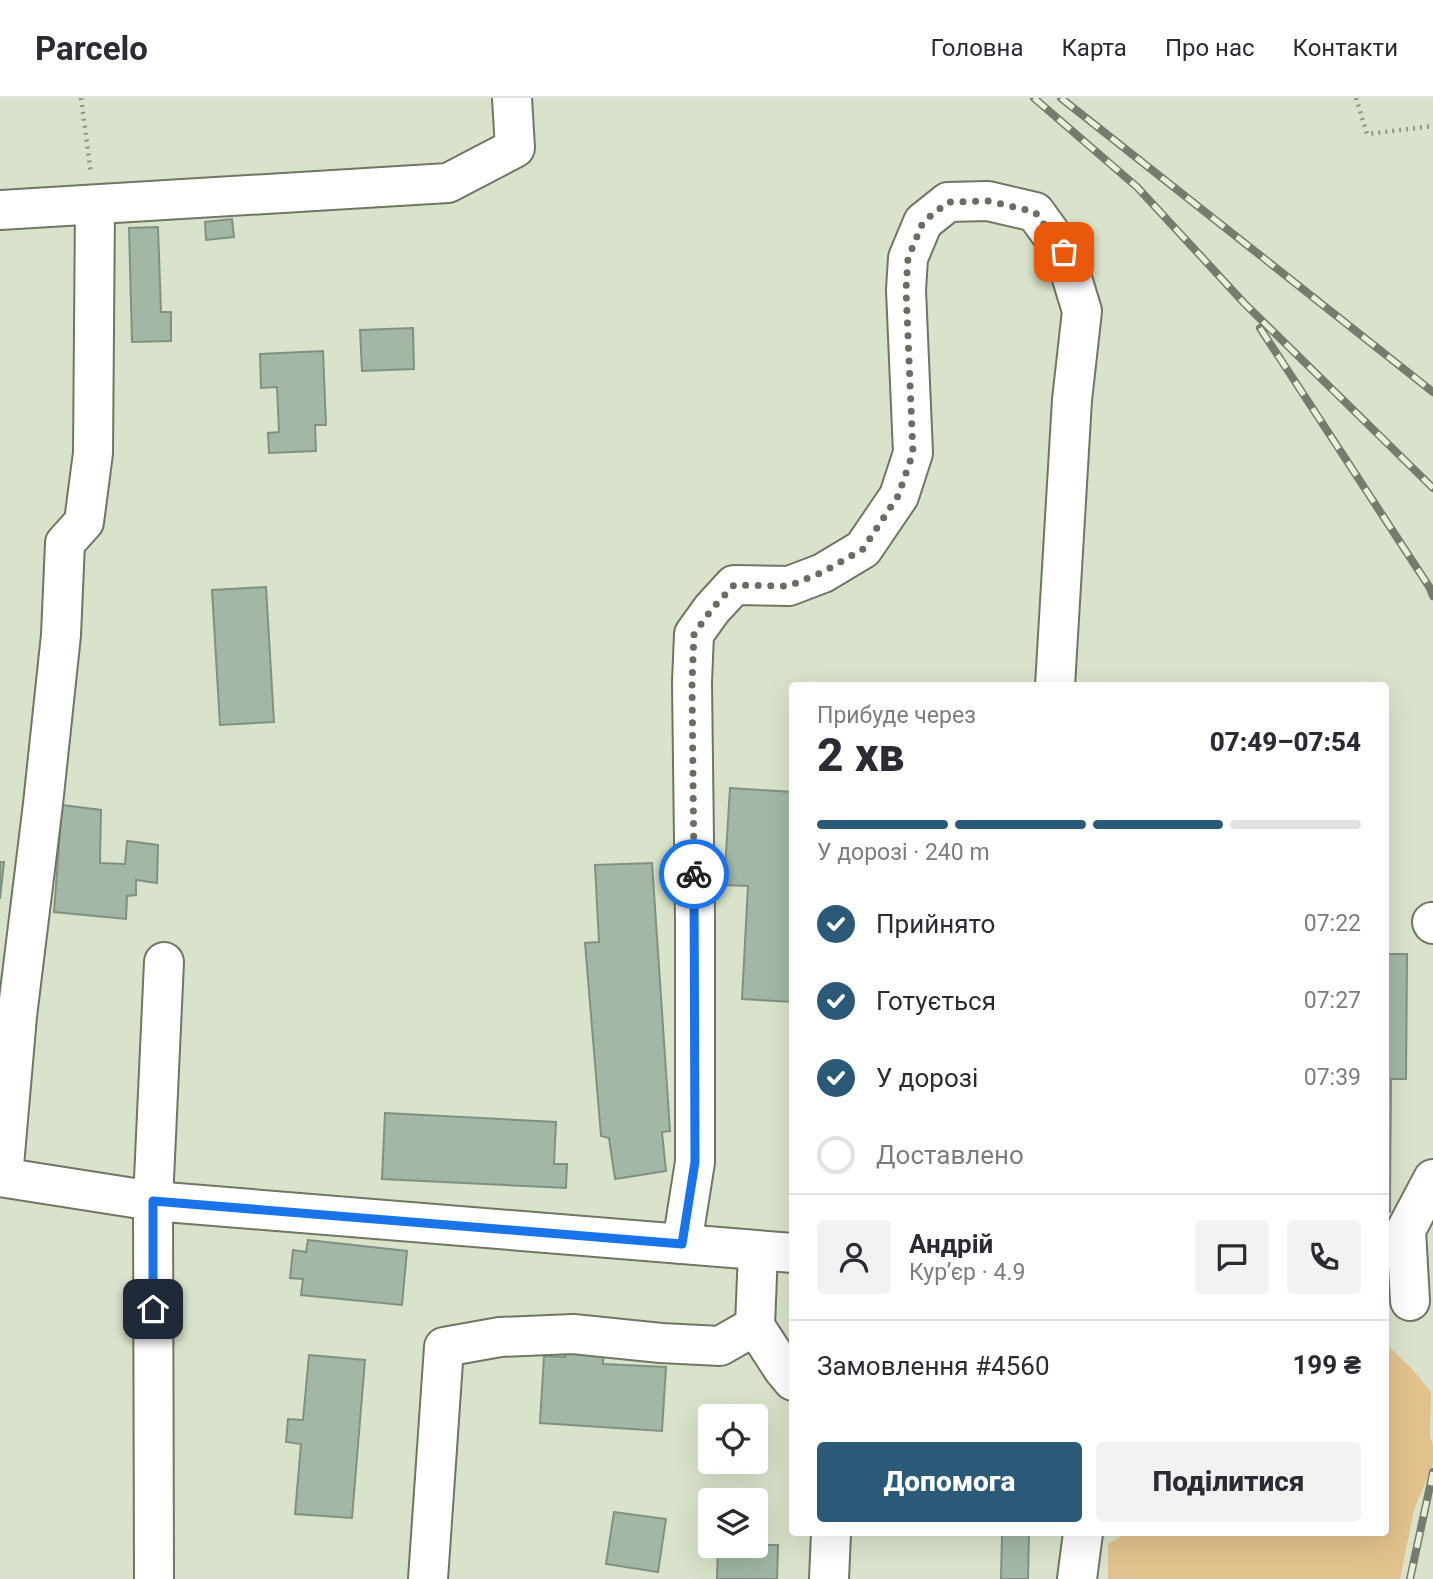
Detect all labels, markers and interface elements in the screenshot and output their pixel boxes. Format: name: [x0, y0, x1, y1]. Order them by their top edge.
text: Parcelo: [35, 29, 148, 68]
text: Головна: [931, 34, 1023, 62]
text: Карта: [1061, 34, 1127, 62]
text: Про нас: [1165, 34, 1255, 62]
text: Контакти: [1293, 34, 1398, 62]
pin: [1034, 222, 1094, 282]
icon: bag: [1045, 233, 1083, 271]
text: Прибуде через: [817, 702, 976, 729]
text: 07:49–07:54: [1210, 727, 1361, 757]
text: 2 хв: [817, 728, 904, 782]
courier: [659, 839, 729, 909]
text: У дорозі · 240 m: [817, 839, 990, 866]
icon: bike: [675, 855, 713, 893]
icon: check: [817, 905, 855, 943]
text: Прийнято: [876, 909, 995, 939]
text: 07:22: [1304, 910, 1361, 937]
icon: check: [817, 982, 855, 1020]
text: Готується: [876, 986, 996, 1016]
text: 07:27: [1304, 987, 1361, 1014]
icon: check: [817, 1059, 855, 1097]
text: У дорозі: [876, 1063, 978, 1093]
text: 07:39: [1304, 1064, 1361, 1091]
text: Доставлено: [876, 1140, 1024, 1170]
button: person: [817, 1220, 891, 1294]
button: chat: [1195, 1220, 1269, 1294]
button: phone: [1287, 1220, 1361, 1294]
text: Андрій: [909, 1229, 993, 1259]
text: Кур’єр · 4.9: [909, 1259, 1025, 1286]
pin: [123, 1279, 183, 1339]
icon: home: [134, 1290, 172, 1328]
text: 199 ₴: [1292, 1350, 1361, 1380]
text: Замовлення #4560: [817, 1351, 1050, 1381]
map controls: [698, 1404, 768, 1558]
button: locate: [698, 1404, 768, 1474]
button: Допомога: [817, 1442, 1082, 1522]
button: Поділитися: [1096, 1442, 1361, 1522]
button: layers: [698, 1488, 768, 1558]

